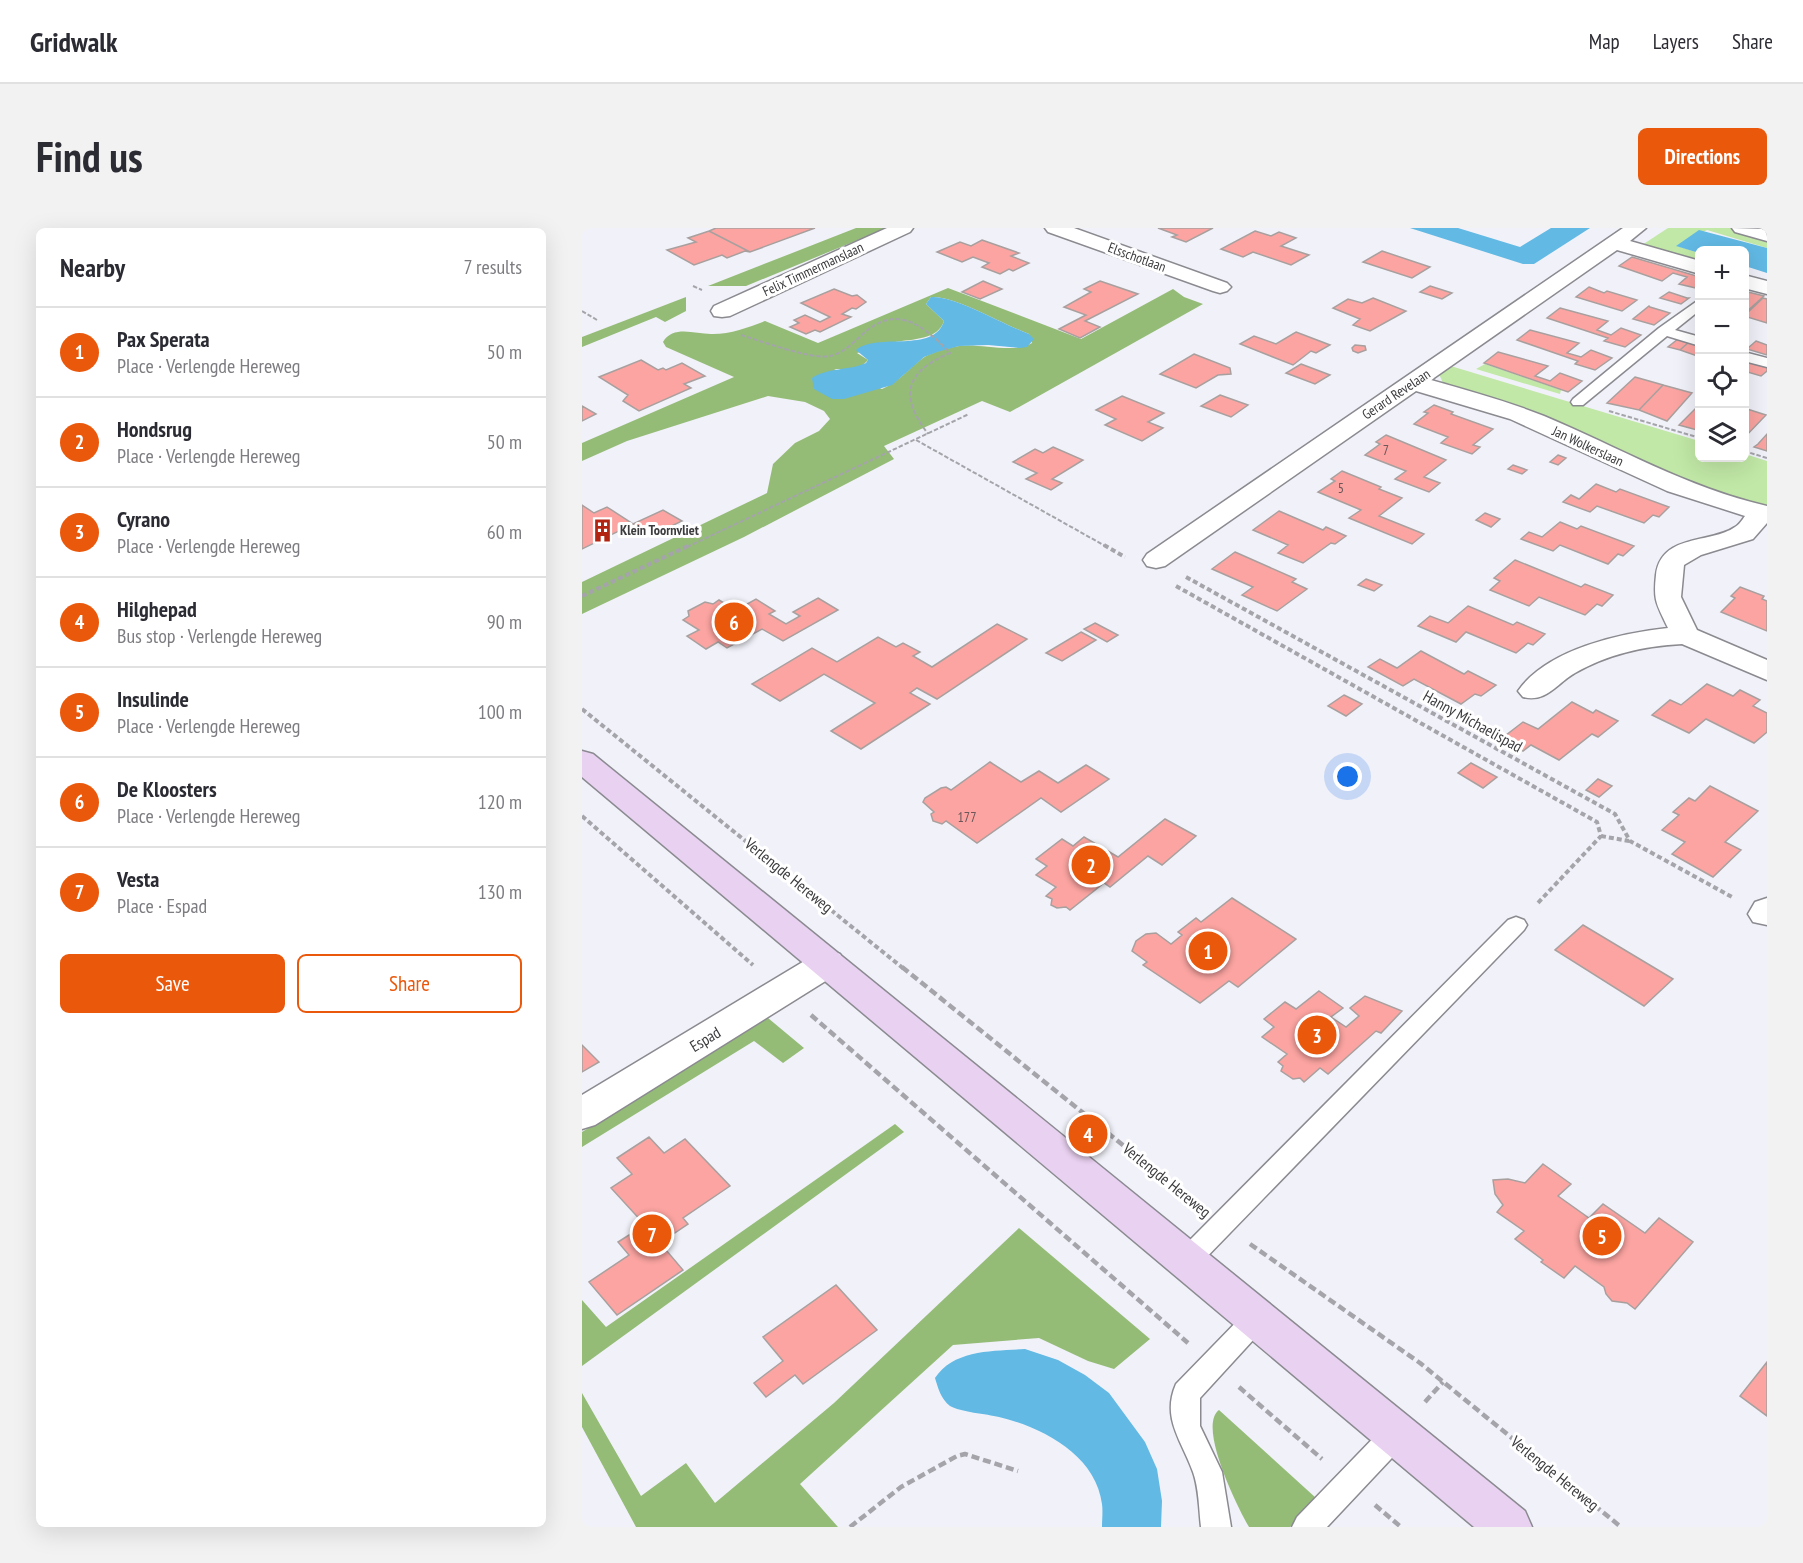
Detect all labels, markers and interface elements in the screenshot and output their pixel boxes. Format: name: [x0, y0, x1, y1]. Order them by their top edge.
text: Gridwalk: [30, 23, 118, 60]
text: Map: [1589, 28, 1620, 55]
text: Layers: [1653, 28, 1699, 55]
text: Share: [1732, 28, 1773, 55]
button: Directions: [1638, 128, 1767, 185]
text: Find us: [36, 129, 143, 184]
street label: Felix Timmermanslaan: [760, 238, 866, 300]
street label: Elsschotlaan: [1106, 238, 1168, 276]
map controls: [1695, 246, 1749, 462]
button: +: [1695, 246, 1749, 300]
text: Nearby: [60, 251, 125, 284]
text: 7 results: [464, 254, 522, 280]
button: −: [1695, 300, 1749, 354]
text: Pax Sperata: [117, 325, 210, 353]
text: 1: [75, 339, 84, 365]
text: 50 m: [487, 339, 522, 365]
text: Place · Verlengde Hereweg: [117, 353, 300, 379]
button: locate: [1695, 354, 1749, 408]
street label: Gerard Revelaan: [1358, 365, 1434, 423]
button: layers: [1695, 408, 1749, 462]
text: Hondsrug: [117, 415, 192, 443]
street label: Jan Wolkerslaan: [1549, 421, 1626, 470]
text: 2: [75, 429, 84, 455]
text: 50 m: [487, 429, 522, 455]
house number: 7: [1383, 441, 1389, 459]
text: Place · Verlengde Hereweg: [117, 443, 300, 469]
house number: 5: [1338, 479, 1344, 497]
text: Cyrano: [117, 505, 170, 533]
building icon: Klein Toornvliet: [589, 517, 615, 543]
text: 3: [75, 519, 84, 545]
text: 60 m: [487, 519, 522, 545]
place label: Klein Toornvliet: [620, 521, 699, 539]
text: Place · Verlengde Hereweg: [117, 533, 300, 559]
text: Hilghepad: [117, 595, 197, 623]
pin: 6: [714, 600, 754, 644]
text: 4: [75, 609, 84, 635]
text: 90 m: [487, 609, 522, 635]
text: Bus stop · Verlengde Hereweg: [117, 623, 322, 649]
text: Insulinde: [117, 685, 189, 713]
street label: Hanny Michaelispad: [1420, 686, 1526, 757]
text: 5: [75, 699, 84, 725]
text: 100 m: [478, 699, 522, 725]
text: Place · Verlengde Hereweg: [117, 713, 300, 739]
your location: [1333, 762, 1362, 791]
text: De Kloosters: [117, 775, 217, 803]
text: 6: [75, 789, 84, 815]
text: 120 m: [478, 789, 522, 815]
text: Place · Verlengde Hereweg: [117, 803, 300, 829]
house number: 177: [958, 808, 976, 826]
street label: Verlengde Hereweg: [740, 833, 837, 917]
pin: 2: [1072, 842, 1110, 888]
text: Vesta: [117, 865, 159, 893]
text: 7: [75, 879, 84, 905]
text: 130 m: [478, 879, 522, 905]
text: Place · Espad: [117, 893, 207, 919]
pin: 1: [1188, 928, 1228, 974]
button: Save: [60, 954, 285, 1013]
button: Share: [297, 954, 522, 1013]
pin: 3: [1298, 1012, 1336, 1058]
street label: Espad: [686, 1022, 724, 1056]
pin: 4: [1068, 1112, 1108, 1156]
street label: Verlengde Hereweg: [1118, 1138, 1215, 1222]
pin: 7: [632, 1212, 672, 1256]
pin: 5: [1582, 1214, 1622, 1258]
street label: Verlengde Hereweg: [1506, 1431, 1603, 1515]

